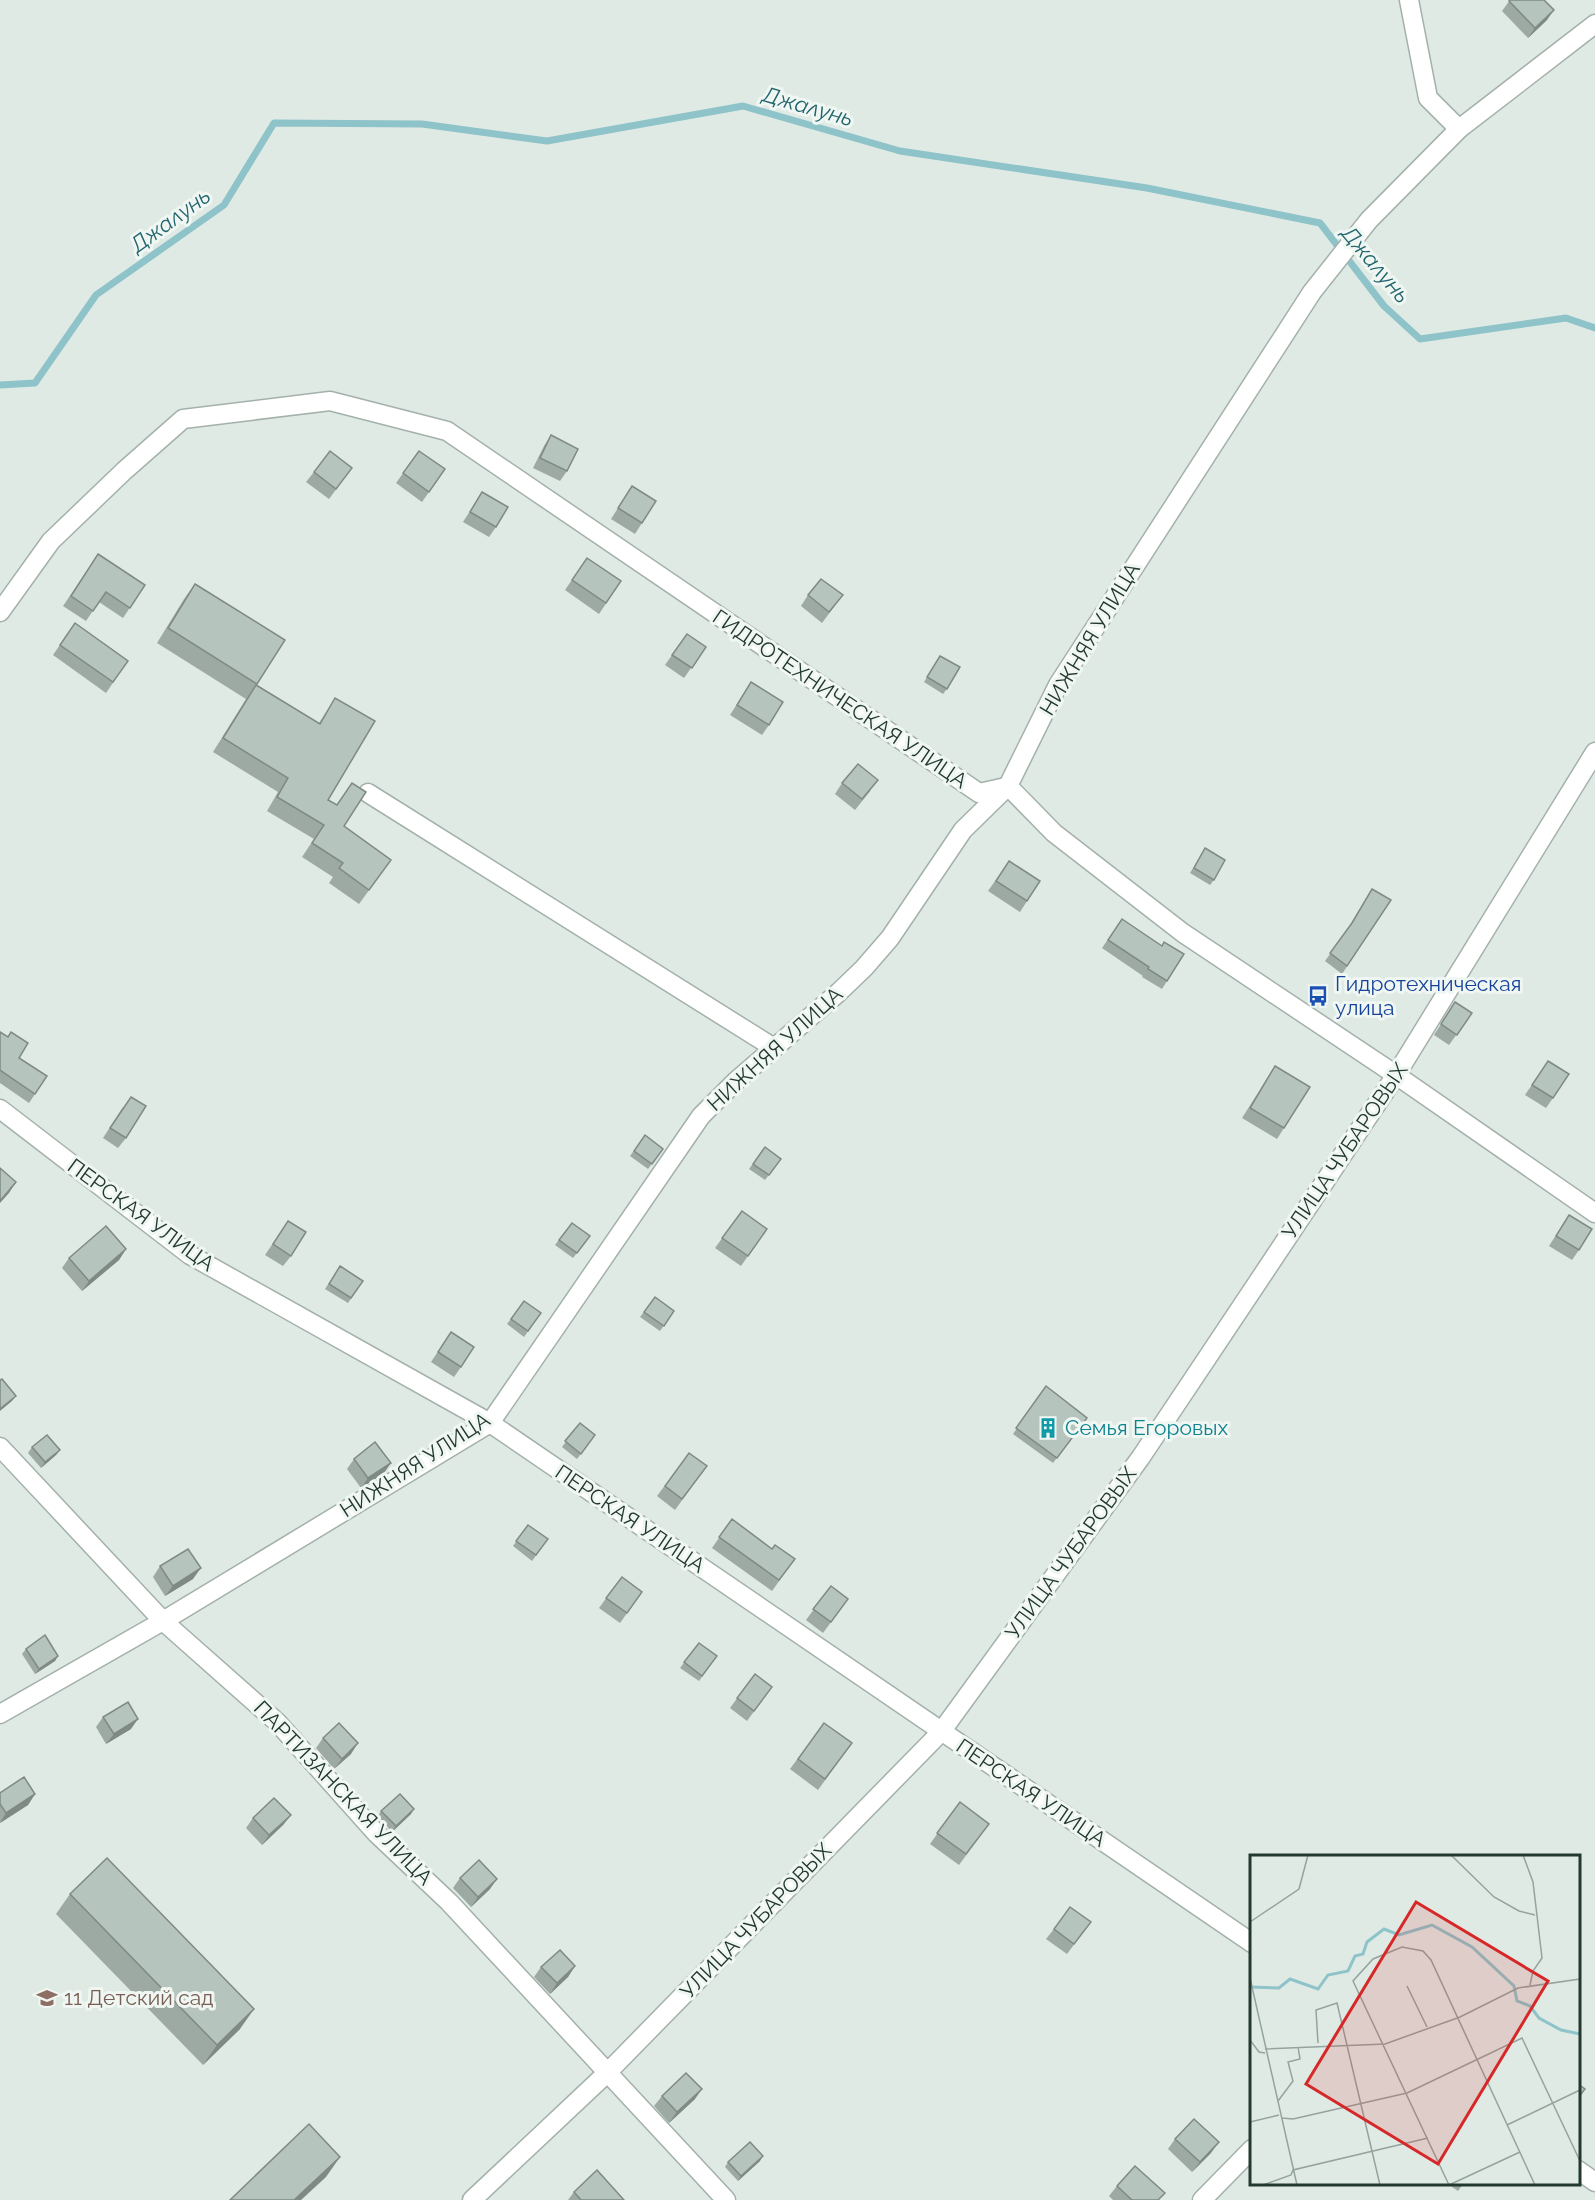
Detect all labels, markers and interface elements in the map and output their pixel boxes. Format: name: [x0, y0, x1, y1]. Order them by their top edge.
water label: Джалунь: [759, 80, 856, 131]
water label: Джалунь: [124, 182, 215, 258]
water label: Джалунь: [1335, 219, 1416, 308]
street label: НИЖНЯЯ УЛИЦА: [1034, 558, 1145, 720]
street label: ГИДРОТЕХНИЧЕСКАЯ УЛИЦА: [708, 604, 972, 793]
place label: Гидротехническая улица: [1335, 971, 1521, 1020]
street label: НИЖНЯЯ УЛИЦА: [702, 981, 848, 1116]
bus stop icon: Гидротехническая улица: [1306, 984, 1330, 1008]
street label: УЛИЦА ЧУБАРОВЫХ: [1276, 1058, 1413, 1243]
street label: ПЕРСКАЯ УЛИЦА: [63, 1153, 220, 1276]
street label: НИЖНЯЯ УЛИЦА: [335, 1407, 494, 1522]
place label: Семья Егоровых: [1065, 1415, 1229, 1440]
building icon: Семья Егоровых: [1036, 1416, 1060, 1440]
street label: ПЕРСКАЯ УЛИЦА: [551, 1459, 710, 1578]
street label: УЛИЦА ЧУБАРОВЫХ: [1000, 1461, 1142, 1644]
street label: ПАРТИЗАНСКАЯ УЛИЦА: [249, 1695, 438, 1890]
street label: ПЕРСКАЯ УЛИЦА: [952, 1733, 1111, 1852]
street label: УЛИЦА ЧУБАРОВЫХ: [675, 1837, 837, 2004]
inset map: [1250, 1855, 1580, 2185]
place label: 11 Детский сад: [64, 1985, 213, 2010]
school or university icon: 11 Детский сад: [35, 1986, 59, 2010]

